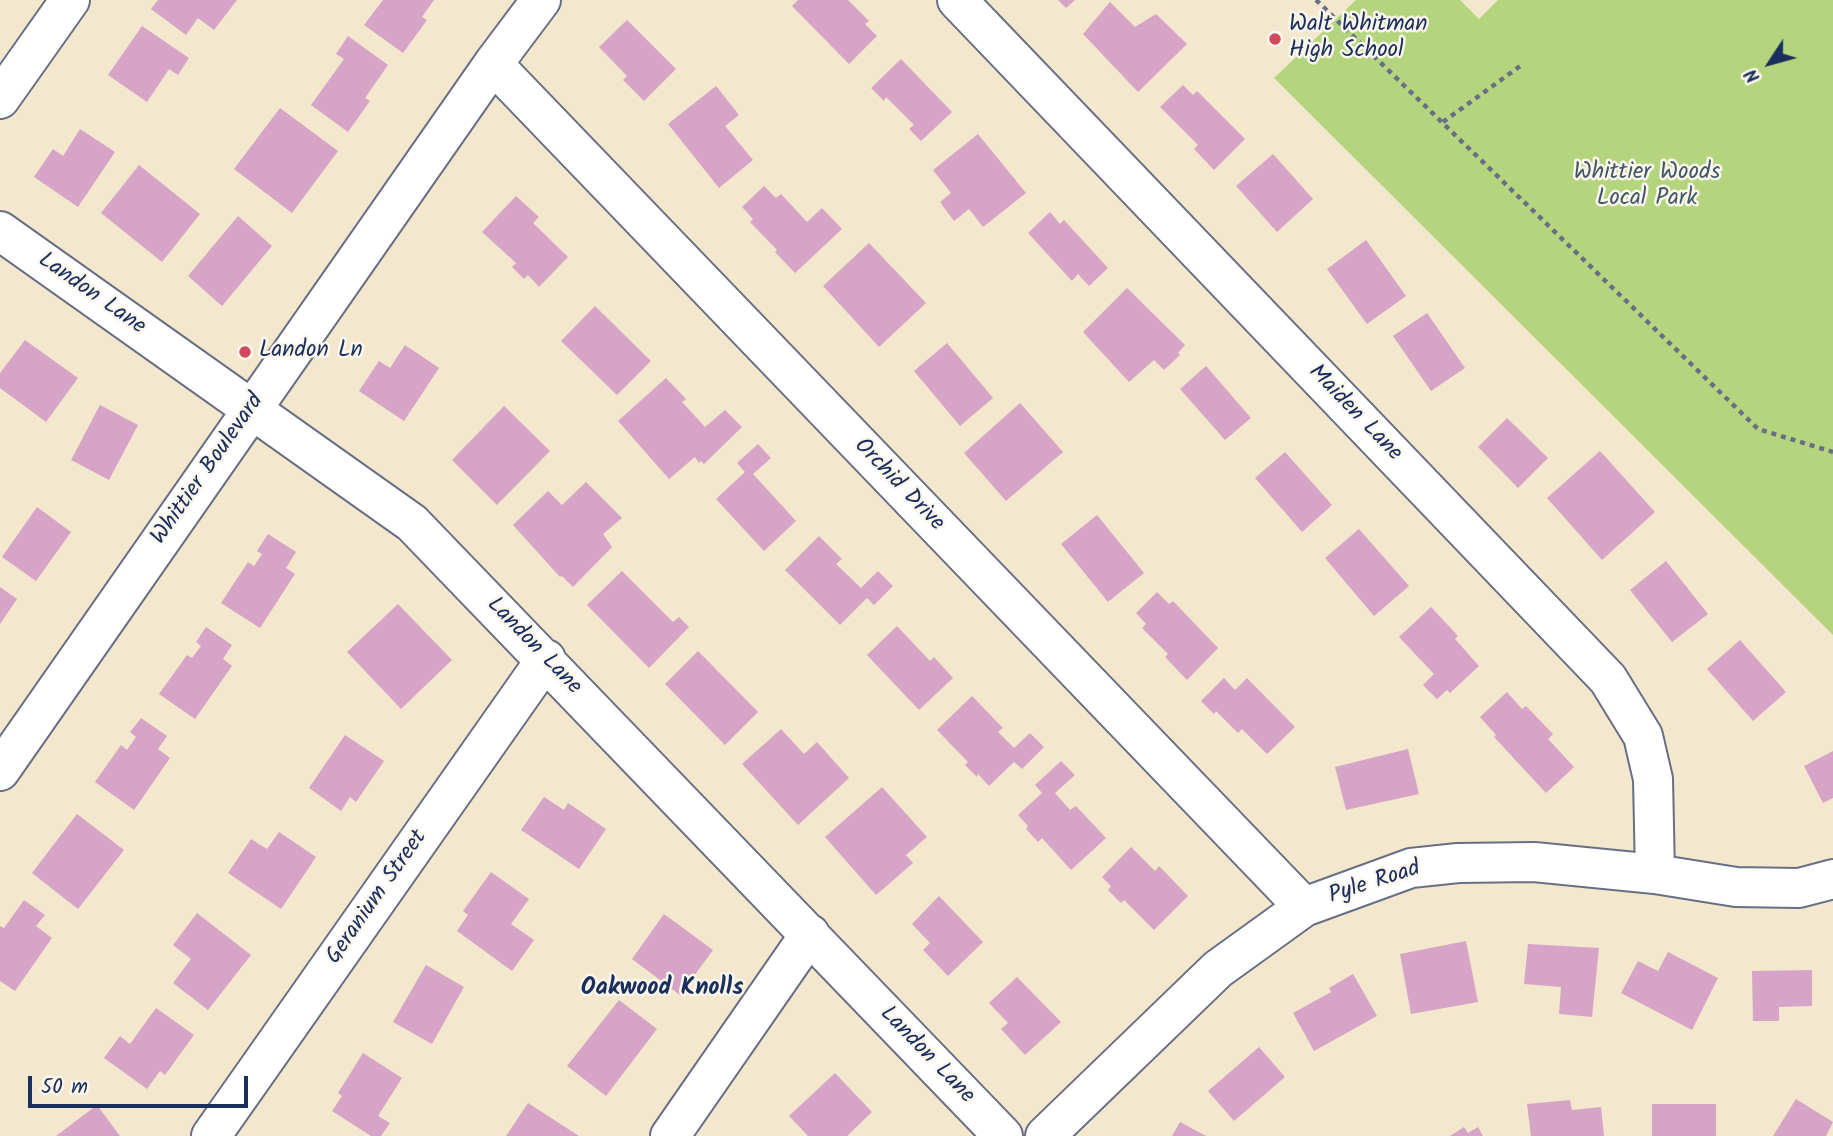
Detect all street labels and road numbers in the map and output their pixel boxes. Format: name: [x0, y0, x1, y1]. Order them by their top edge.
street label: Landon Lane: [32, 248, 150, 342]
street label: Maiden Lane: [1301, 360, 1407, 468]
street label: Whittier Boulevard: [147, 389, 271, 551]
street label: Orchid Drive: [847, 434, 949, 538]
street label: Landon Lane: [480, 592, 586, 702]
street label: Geranium Street: [322, 826, 434, 970]
street label: Pyle Road: [1326, 856, 1424, 912]
street label: Landon Lane: [873, 1001, 979, 1111]

